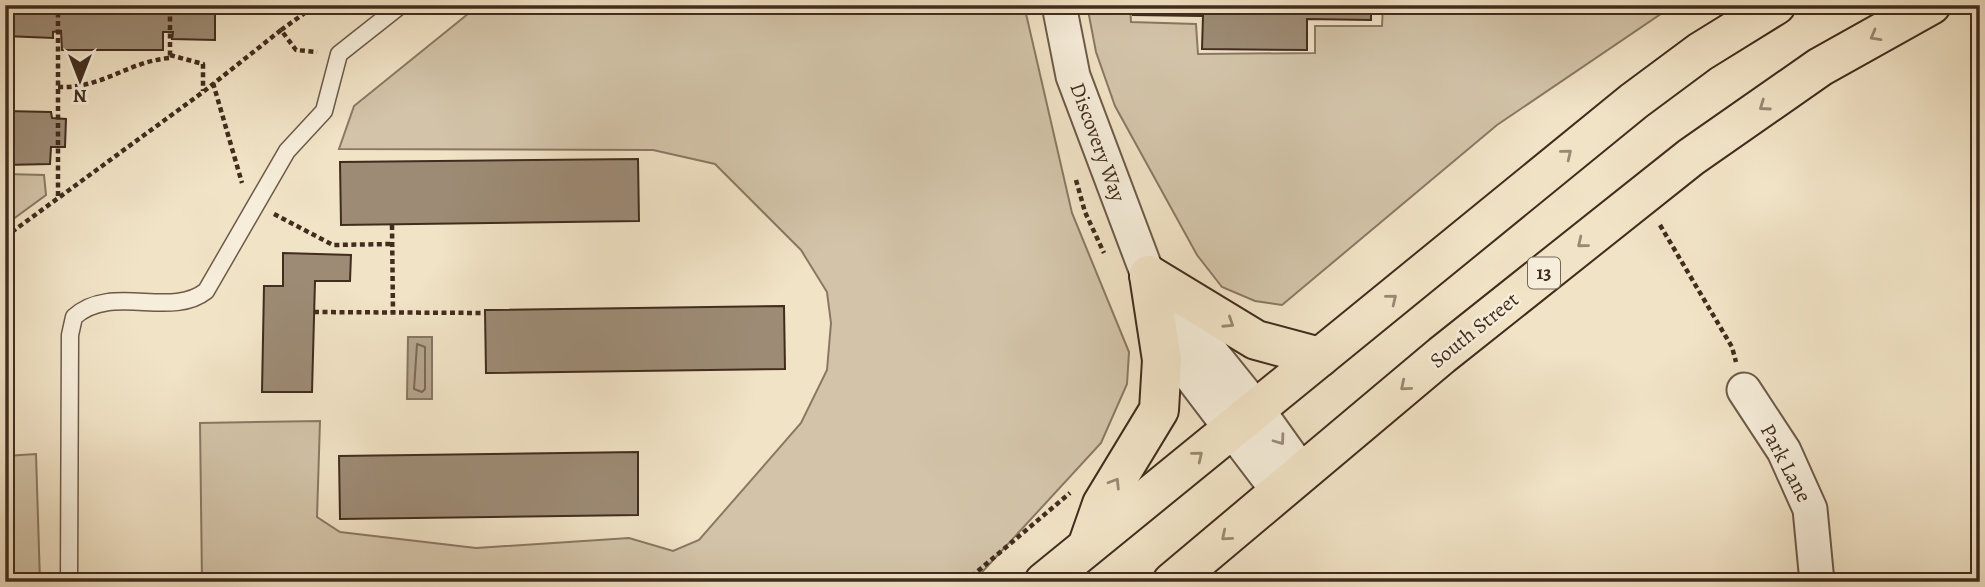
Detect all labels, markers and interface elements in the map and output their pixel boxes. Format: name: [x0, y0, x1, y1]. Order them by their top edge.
one-way arrow: [1870, 28, 1883, 41]
north arrow: [46, 46, 116, 116]
street label: Discovery Way: [1064, 79, 1133, 206]
text: N: [73, 83, 87, 109]
one-way arrow: [1759, 98, 1772, 110]
one-way arrow: [1559, 150, 1572, 162]
one-way arrow: [1578, 235, 1590, 248]
road number: 13: [1528, 258, 1560, 288]
street label: South Street: [1424, 286, 1524, 374]
one-way arrow: [1384, 294, 1396, 307]
one-way arrow: [1221, 314, 1234, 327]
one-way arrow: [1400, 378, 1413, 390]
street label: Park Lane: [1754, 419, 1818, 507]
one-way arrow: [1271, 432, 1284, 445]
one-way arrow: [1190, 452, 1202, 465]
one-way arrow: [1106, 478, 1119, 491]
one-way arrow: [1222, 528, 1235, 540]

